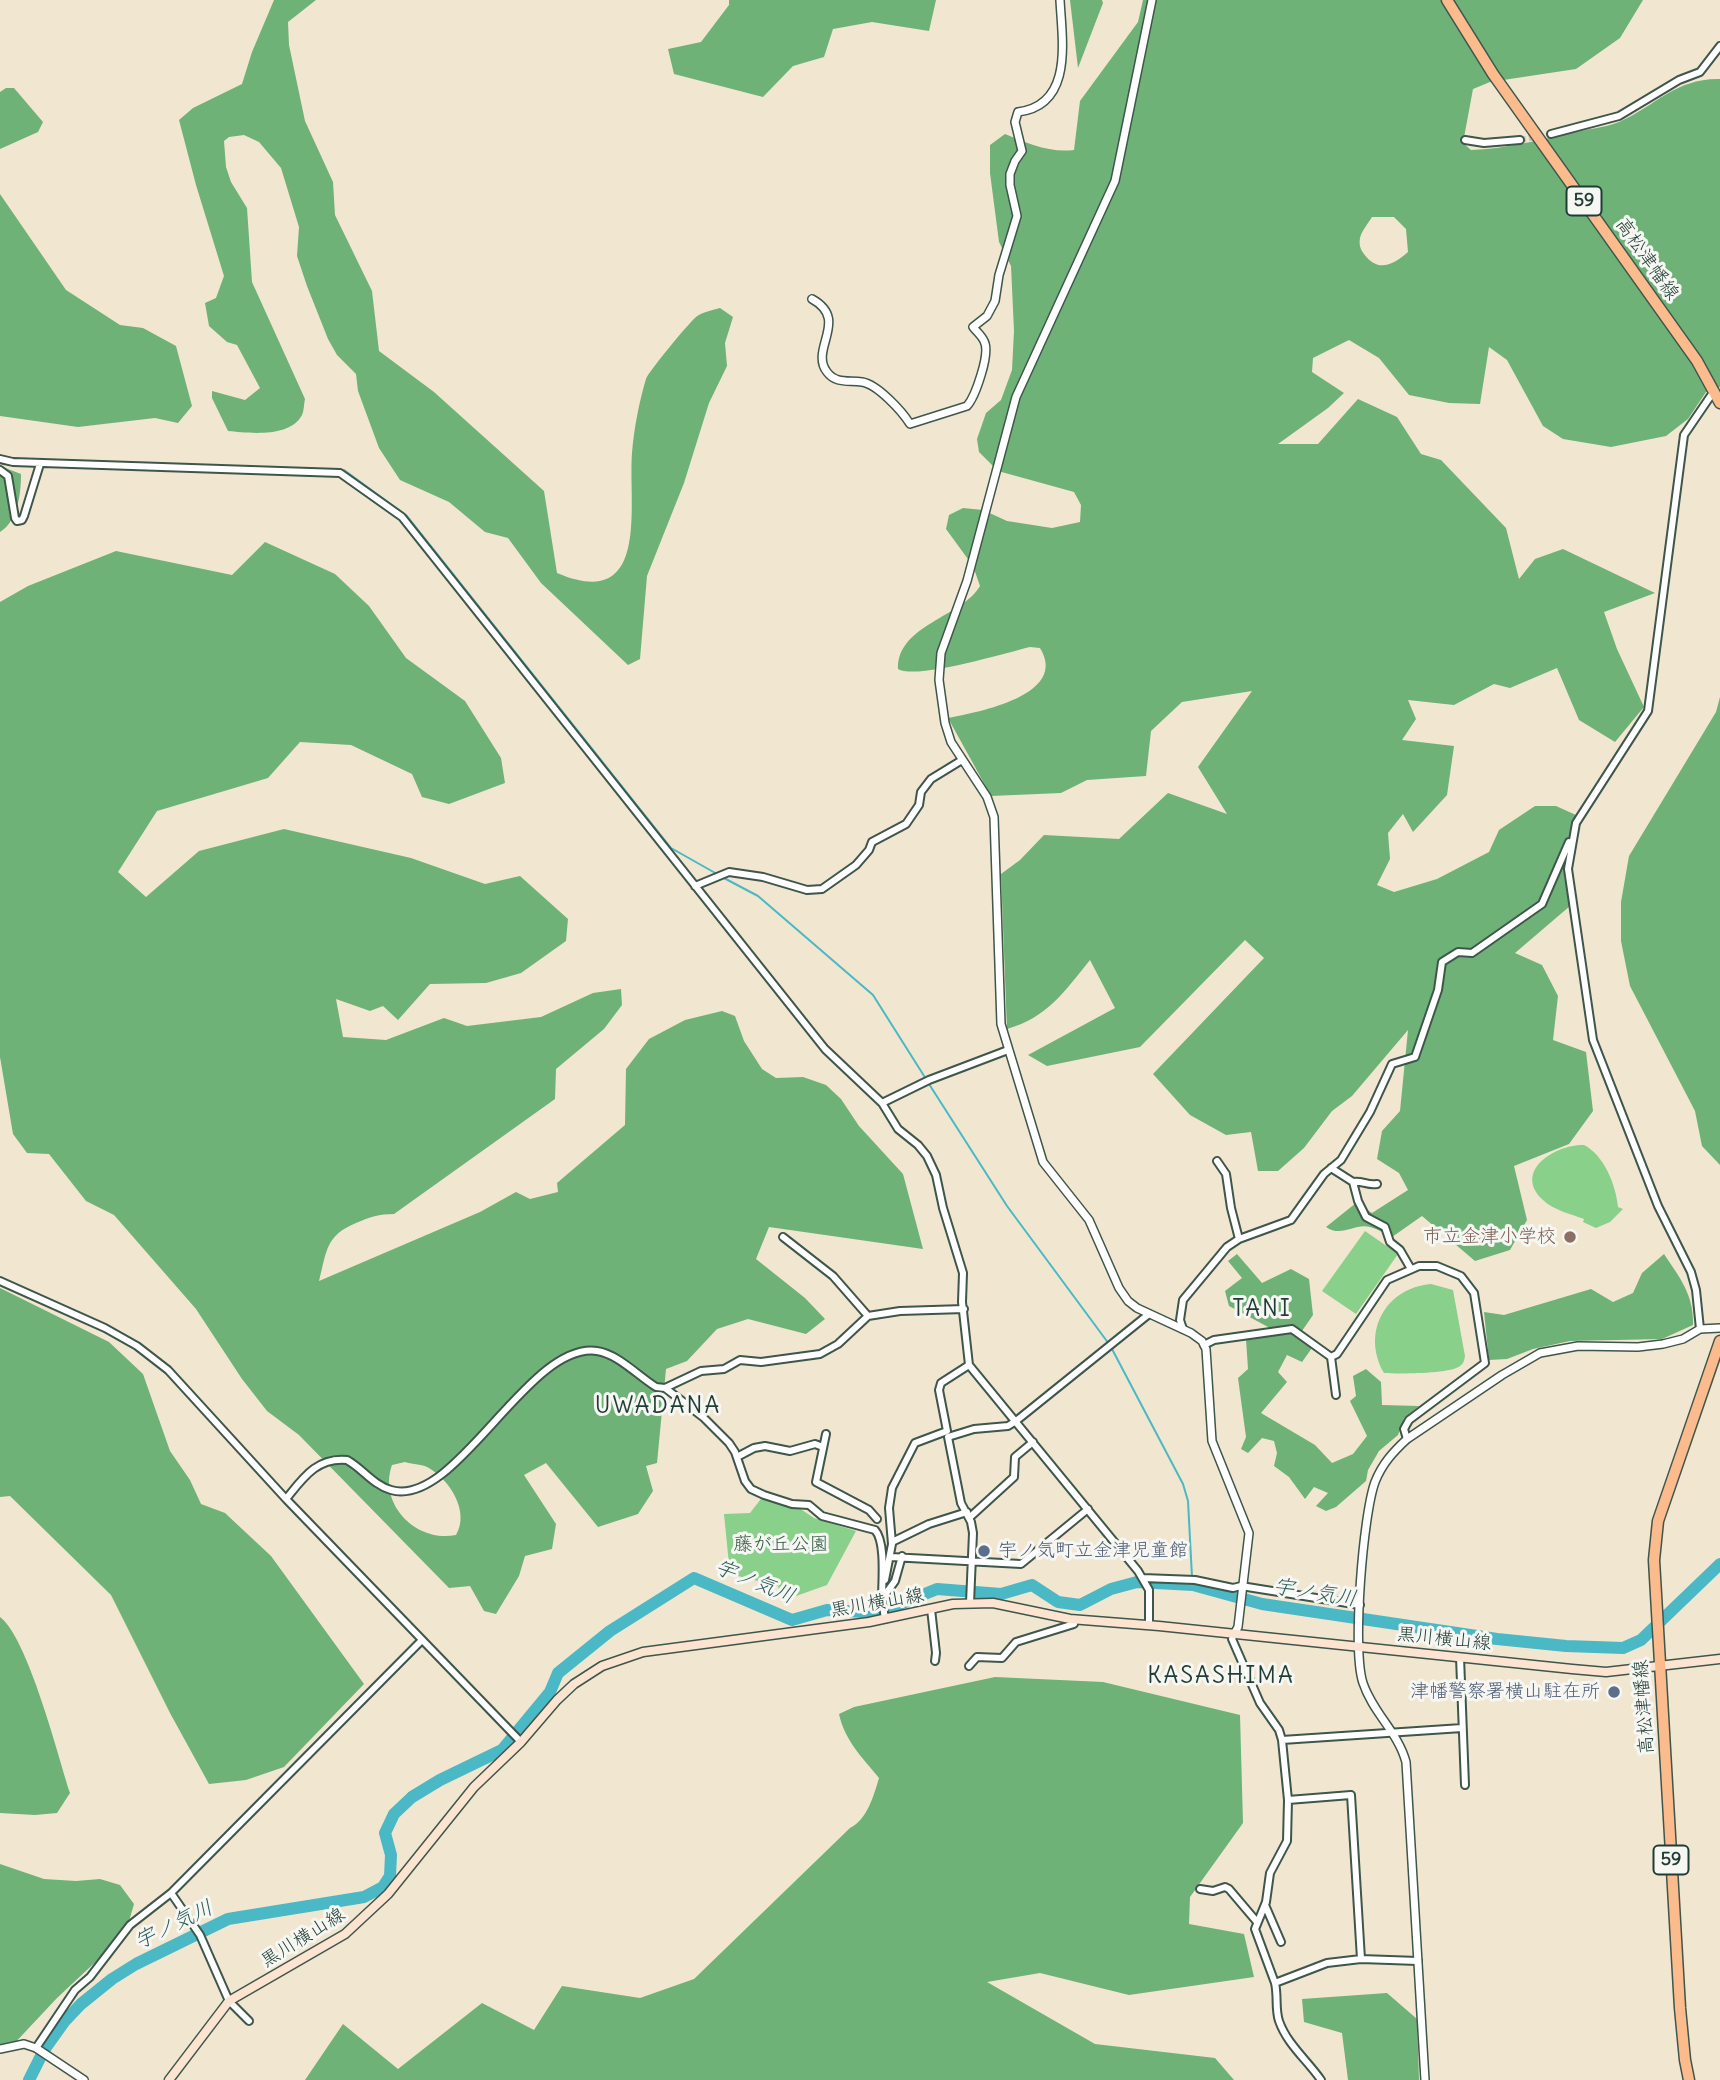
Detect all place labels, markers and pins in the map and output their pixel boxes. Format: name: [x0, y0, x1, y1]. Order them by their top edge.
place label: 市立金津小学校: [1423, 1226, 1556, 1248]
marker: 市立金津小学校: [1562, 1229, 1578, 1245]
place label: 宇ノ気町立金津児童館: [998, 1540, 1188, 1562]
marker: 宇ノ気町立金津児童館: [976, 1543, 992, 1559]
place label: 津幡警察署横山駐在所: [1410, 1681, 1600, 1703]
marker: 津幡警察署横山駐在所: [1606, 1684, 1622, 1700]

